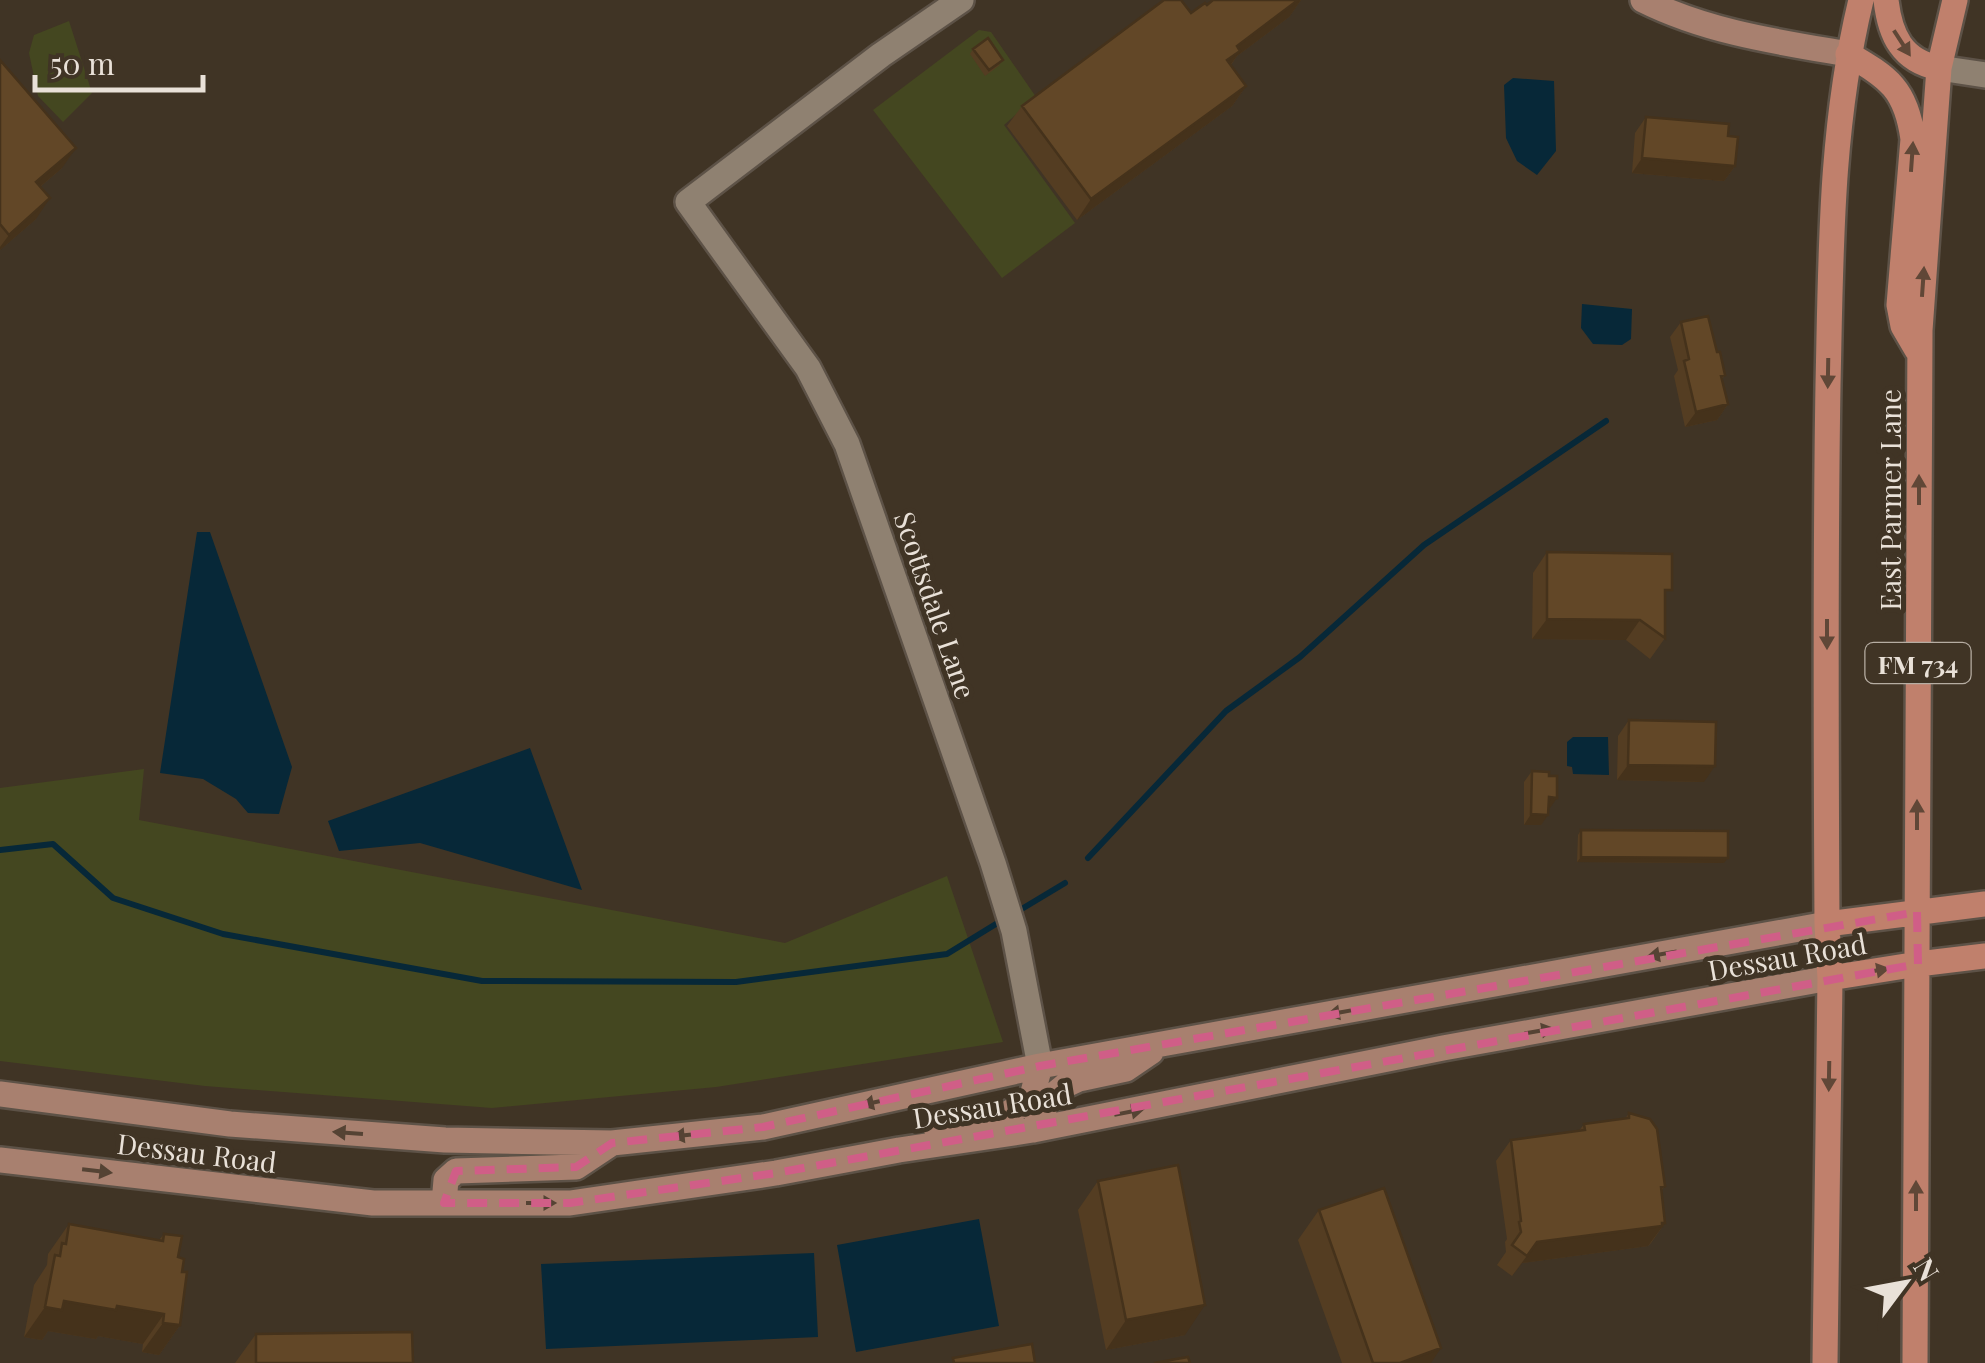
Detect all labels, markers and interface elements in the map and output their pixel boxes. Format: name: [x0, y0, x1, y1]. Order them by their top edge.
scale bar: [35, 30, 202, 92]
one-way arrow: [1892, 30, 1910, 57]
text: 50 m: [50, 43, 115, 83]
one-way arrow: [1904, 141, 1920, 173]
one-way arrow: [1915, 266, 1931, 298]
one-way arrow: [1820, 357, 1836, 389]
street label: East Parmer Lane: [1871, 389, 1908, 611]
one-way arrow: [1911, 473, 1927, 505]
street label: Scottsdale Lane: [887, 506, 985, 704]
one-way arrow: [1819, 618, 1835, 650]
road number: FM 734: [1866, 643, 1970, 683]
one-way arrow: [1909, 798, 1925, 830]
street label: Dessau Road: [1705, 924, 1869, 988]
one-way arrow: [1646, 947, 1677, 962]
one-way arrow: [1859, 963, 1890, 978]
one-way arrow: [1326, 1004, 1357, 1020]
one-way arrow: [1524, 1023, 1555, 1038]
one-way arrow: [1820, 1060, 1836, 1092]
street label: Dessau Road: [910, 1074, 1074, 1136]
one-way arrow: [860, 1095, 891, 1110]
one-way arrow: [1114, 1103, 1145, 1119]
street label: Dessau Road: [115, 1124, 279, 1180]
one-way arrow: [331, 1125, 363, 1141]
one-way arrow: [671, 1127, 702, 1143]
one-way arrow: [81, 1163, 113, 1179]
one-way arrow: [1908, 1179, 1924, 1211]
one-way arrow: [526, 1195, 558, 1211]
north arrow: [1855, 1233, 1955, 1333]
text: N: [1906, 1251, 1949, 1287]

